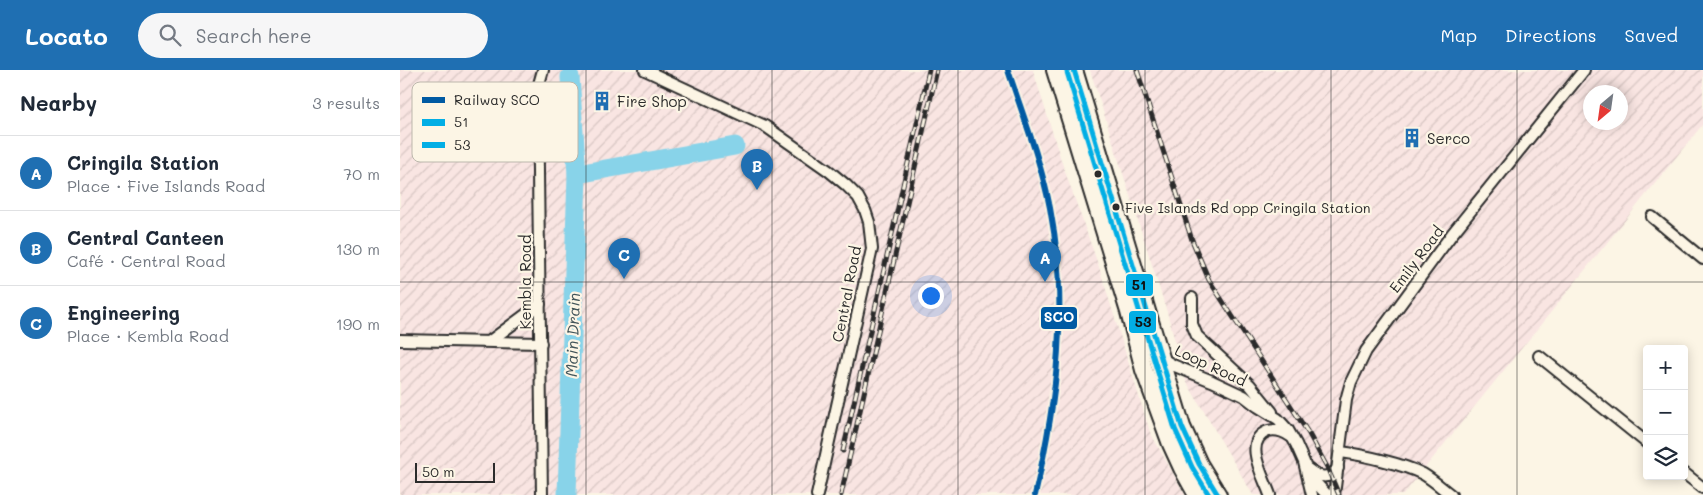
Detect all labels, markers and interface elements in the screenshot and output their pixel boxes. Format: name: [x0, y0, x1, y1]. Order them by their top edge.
search box: [138, 13, 488, 58]
text: Locato: [25, 20, 108, 51]
icon: search: [156, 21, 184, 49]
text: Search here: [196, 23, 311, 48]
text: Map: [1440, 23, 1477, 47]
text: Directions: [1505, 23, 1597, 47]
text: Saved: [1625, 23, 1678, 47]
legend: [412, 82, 578, 162]
north arrow: [1583, 85, 1628, 130]
text: Nearby: [20, 89, 97, 116]
text: Railway SCO: [454, 90, 540, 109]
building icon: Fire Shop: [591, 90, 613, 112]
place label: Fire Shop: [617, 91, 687, 111]
text: 3 results: [312, 92, 380, 113]
text: 51: [454, 112, 468, 131]
building icon: Serco: [1401, 127, 1423, 149]
place label: Serco: [1427, 128, 1470, 148]
text: 53: [454, 135, 470, 154]
pin: B: [741, 149, 773, 190]
text: Cringila Station: [67, 150, 219, 175]
text: A: [30, 163, 42, 184]
text: 70 m: [343, 163, 380, 184]
unlabelled marker: [1093, 169, 1103, 179]
text: Place · Five Islands Road: [67, 175, 265, 196]
place label: Five Islands Rd opp Cringila Station: [1125, 198, 1371, 217]
marker: Five Islands Rd opp Cringila Station: [1111, 202, 1121, 212]
street label: Emily Road: [1384, 221, 1448, 297]
text: Central Canteen: [67, 225, 224, 250]
street label: Kembla Road: [515, 234, 535, 330]
text: B: [31, 238, 41, 259]
text: 130 m: [336, 238, 380, 259]
pin: C: [608, 238, 640, 279]
pin: A: [1029, 241, 1061, 282]
street label: Central Road: [827, 244, 865, 344]
text: Café · Central Road: [67, 250, 225, 271]
line badge: 51: [1125, 273, 1154, 297]
text: 51: [1132, 275, 1146, 294]
your location: [918, 283, 944, 309]
water label: Main Drain: [560, 292, 584, 378]
text: Engineering: [67, 300, 180, 325]
line badge: SCO: [1040, 306, 1078, 330]
text: SCO: [1044, 307, 1074, 326]
line badge: 53: [1128, 310, 1157, 334]
text: 53: [1135, 312, 1151, 331]
text: C: [30, 313, 42, 334]
text: 190 m: [336, 313, 380, 334]
text: Place · Kembla Road: [67, 325, 229, 346]
street label: Loop Road: [1172, 340, 1250, 390]
map controls: [1643, 345, 1688, 480]
button: +: [1643, 345, 1688, 390]
button: −: [1643, 390, 1688, 435]
button: layers: [1643, 435, 1688, 480]
scale bar: [415, 460, 495, 483]
text: 50 m: [422, 462, 454, 481]

